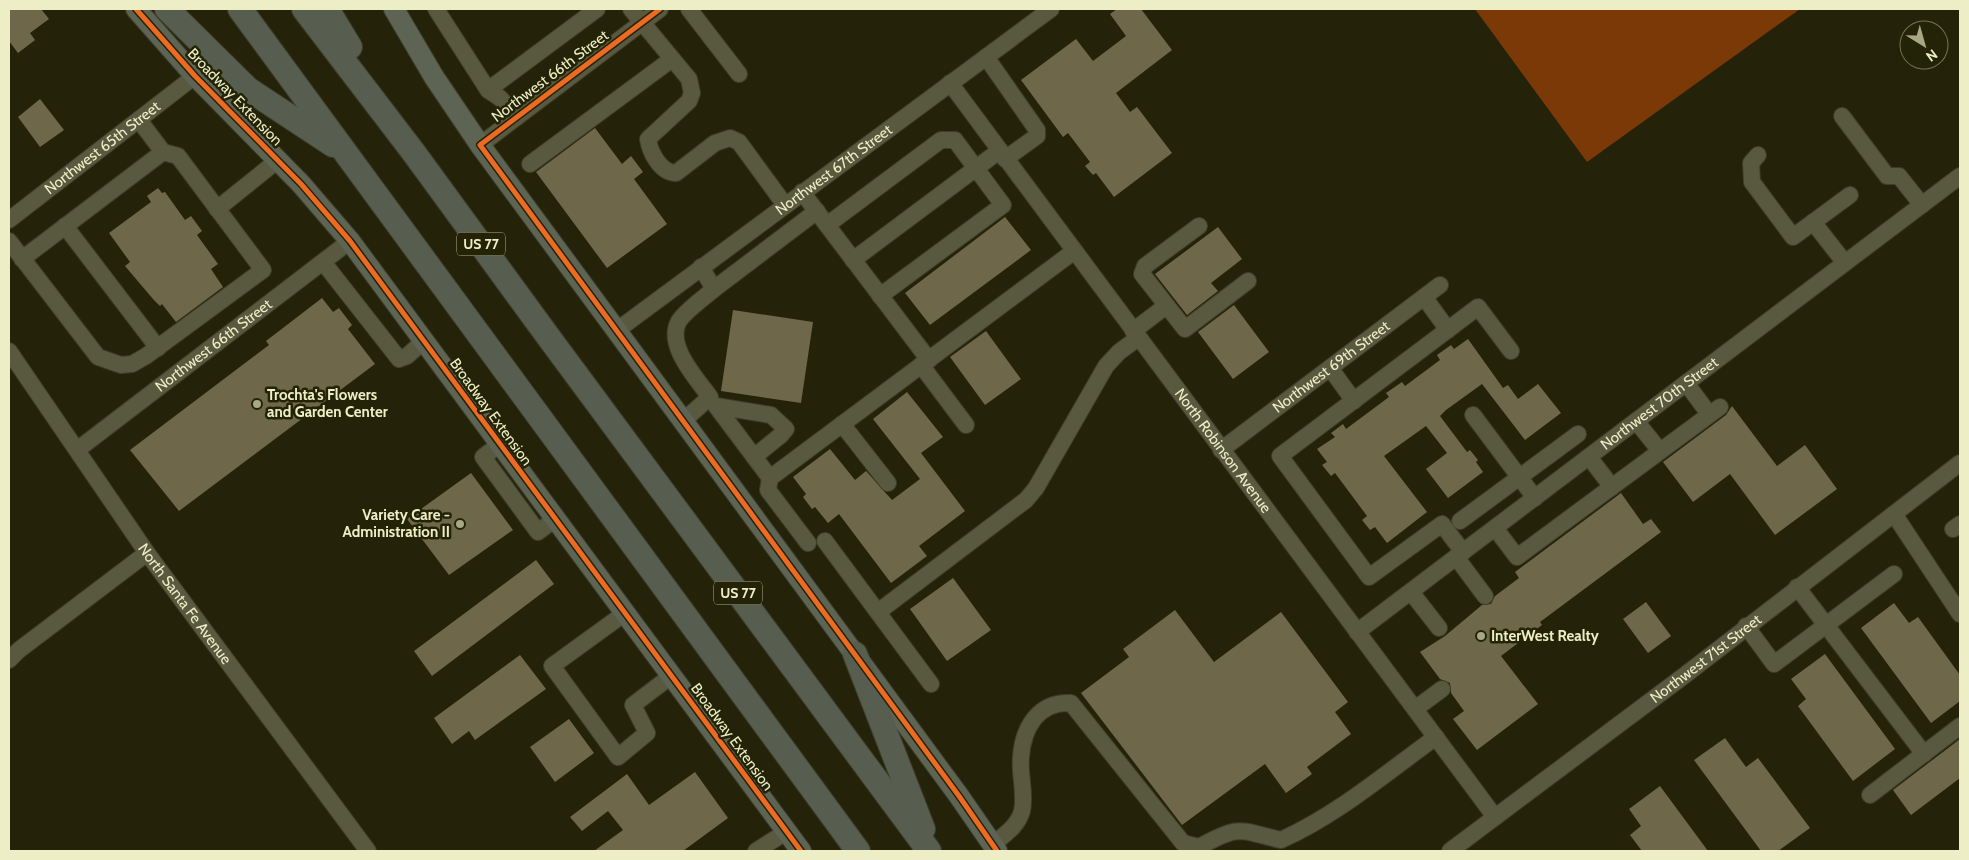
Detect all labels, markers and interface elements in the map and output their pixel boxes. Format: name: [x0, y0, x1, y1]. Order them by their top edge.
north arrow: [1899, 20, 1949, 70]
street label: Northwest 66th Street: [488, 26, 612, 126]
street label: Broadway Extension: [184, 45, 286, 149]
text: N: [1922, 45, 1941, 66]
street label: Northwest 65th Street: [41, 97, 164, 198]
street label: Northwest 67th Street: [772, 121, 896, 219]
road number: US 77: [457, 232, 505, 255]
street label: Northwest 66th Street: [152, 295, 275, 396]
street label: Northwest 69th Street: [1269, 317, 1393, 417]
street label: Northwest 70th Street: [1597, 353, 1722, 454]
street label: Broadway Extension: [446, 355, 536, 469]
street label: North Robinson Avenue: [1171, 385, 1275, 517]
place label: Trochta's Flowers and Garden Center: [267, 386, 388, 421]
marker: Trochta's Flowers and Garden Center: [251, 398, 263, 410]
place label: Variety Care - Administration II: [343, 506, 450, 541]
marker: Variety Care - Administration II: [454, 518, 466, 530]
street label: North Santa Fe Avenue: [134, 540, 236, 668]
road number: US 77: [714, 582, 762, 604]
street label: Northwest 71st Street: [1647, 610, 1765, 707]
place label: InterWest Realty: [1491, 627, 1600, 645]
marker: InterWest Realty: [1475, 630, 1487, 642]
street label: Broadway Extension: [687, 680, 777, 794]

